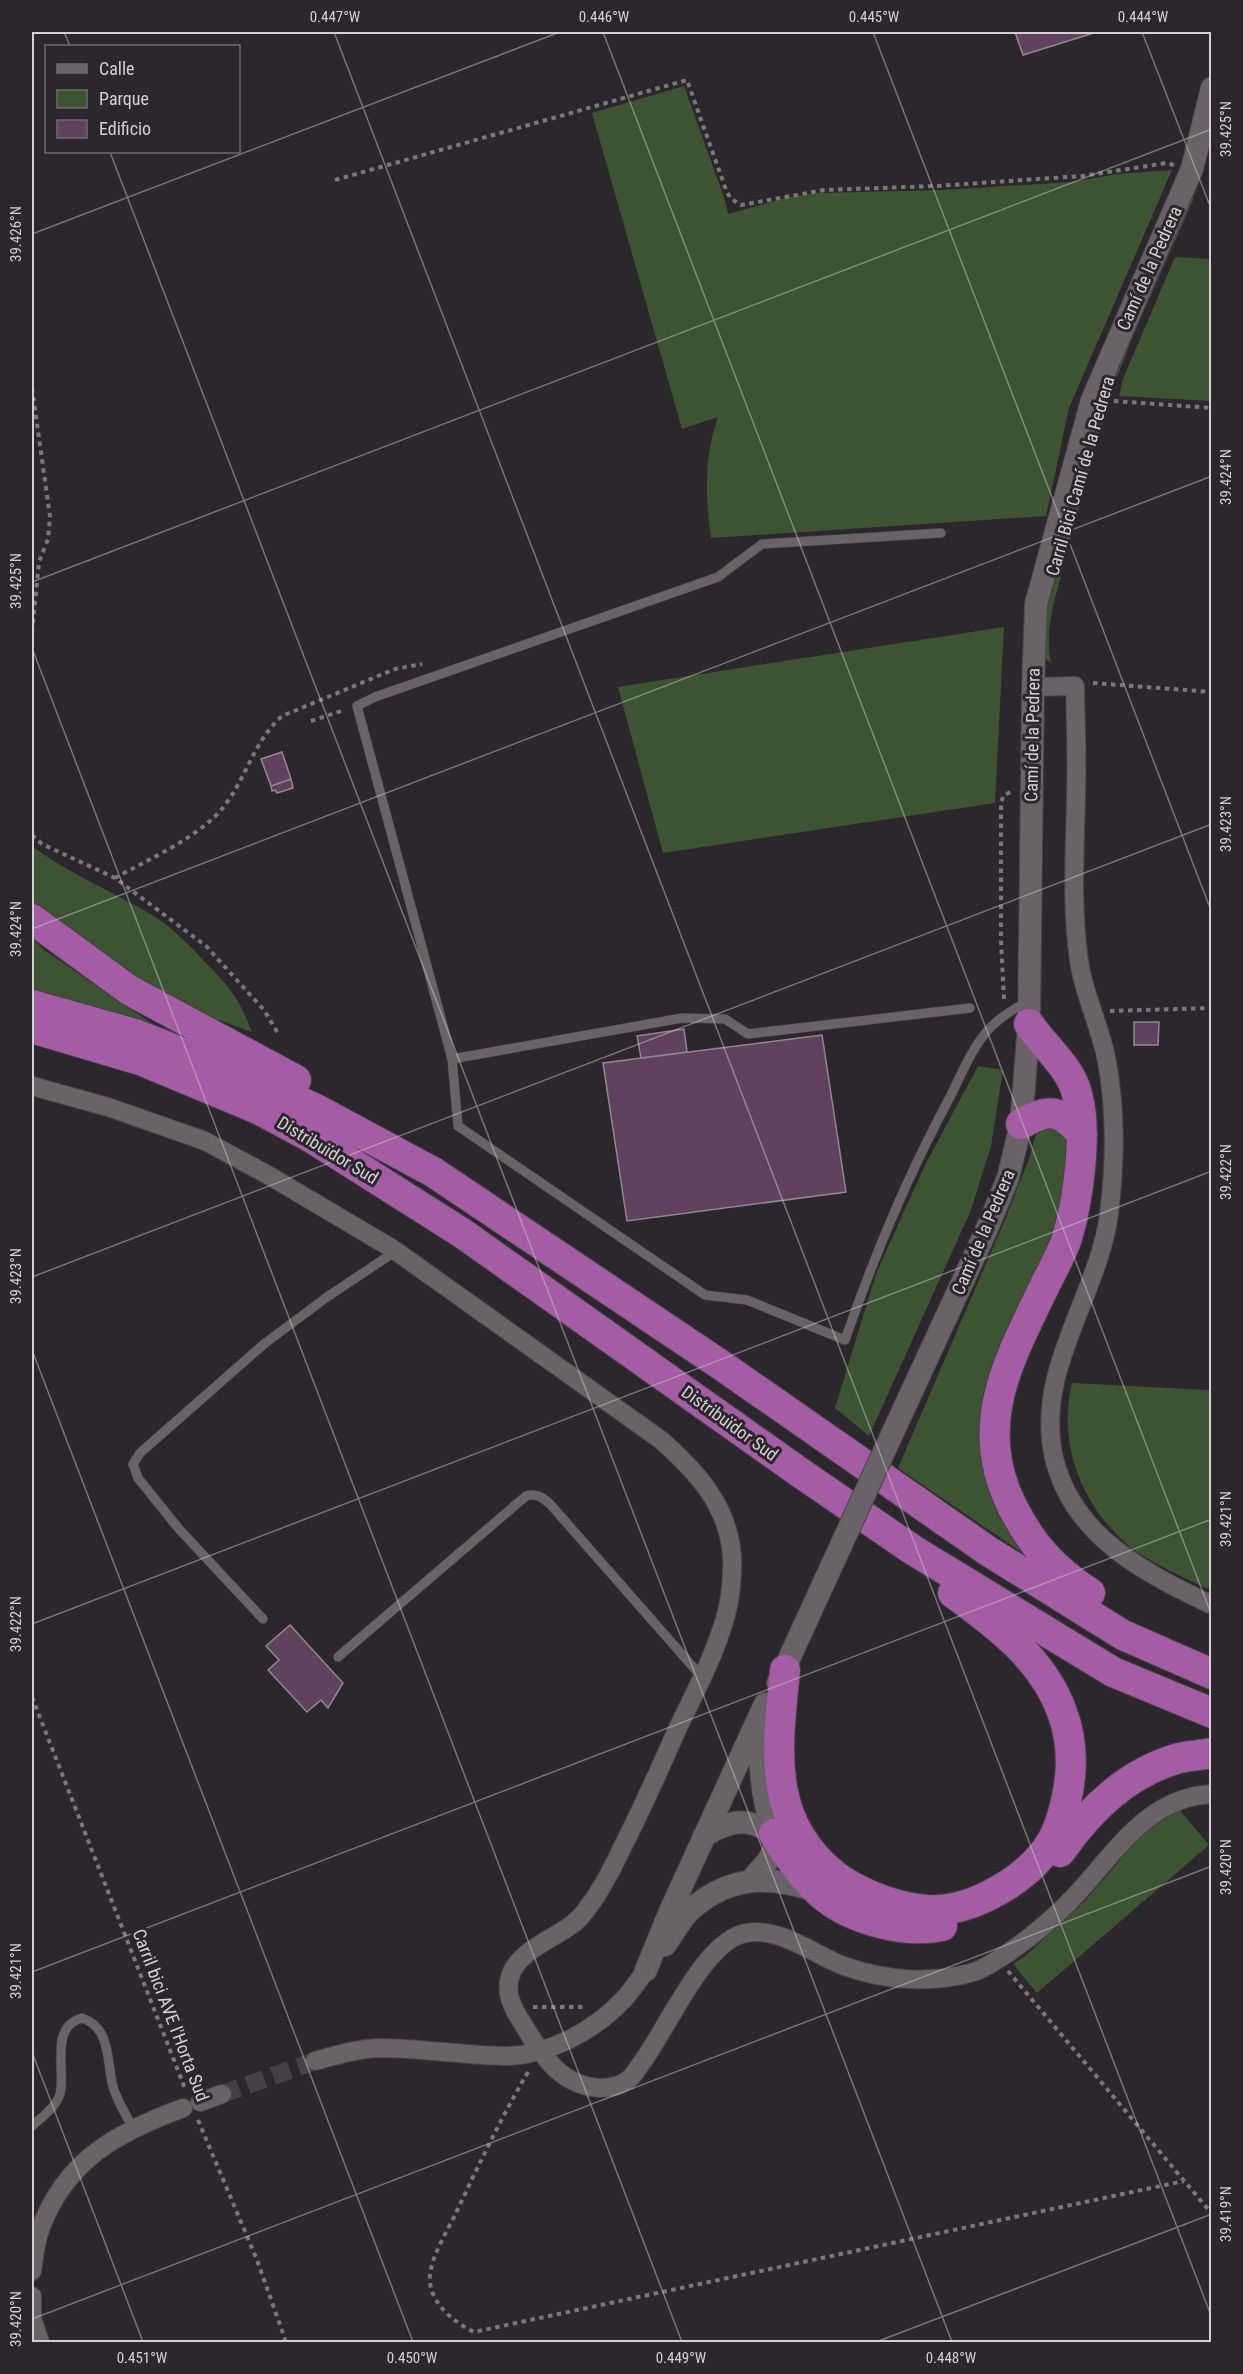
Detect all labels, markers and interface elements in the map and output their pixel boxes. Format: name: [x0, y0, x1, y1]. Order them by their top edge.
text: 0.447°W: [310, 8, 361, 26]
text: 0.446°W: [579, 8, 630, 26]
text: 0.445°W: [849, 8, 900, 26]
text: 0.444°W: [1118, 8, 1169, 26]
legend: [45, 45, 240, 153]
text: Calle: [99, 58, 135, 79]
text: Parque: [99, 88, 149, 109]
text: 39.425°N: [1217, 101, 1235, 157]
text: Edificio: [99, 118, 151, 139]
street label: Camí de la Pedrera: [1112, 203, 1186, 333]
text: 39.426°N: [7, 206, 25, 262]
street label: Carril Bici Camí de la Pedrera: [1041, 374, 1119, 578]
text: 39.424°N: [1217, 449, 1235, 505]
text: 39.425°N: [7, 553, 25, 609]
street label: Camí de la Pedrera: [1020, 668, 1044, 802]
text: 39.423°N: [1217, 796, 1235, 852]
text: 39.424°N: [7, 901, 25, 957]
street label: Distribuïdor Sud: [274, 1112, 382, 1188]
text: 39.422°N: [1217, 1144, 1235, 1200]
street label: Camí de la Pedrera: [947, 1166, 1019, 1298]
text: 39.423°N: [7, 1248, 25, 1304]
street label: Distribuïdor Sud: [678, 1381, 782, 1465]
text: 39.421°N: [1217, 1491, 1235, 1547]
text: 39.422°N: [7, 1596, 25, 1652]
text: 39.420°N: [1217, 1839, 1235, 1895]
street label: Carril bici AVE l'Horta Sud: [128, 1926, 214, 2104]
text: 39.421°N: [7, 1943, 25, 1999]
text: 39.419°N: [1217, 2186, 1235, 2242]
text: 39.420°N: [7, 2291, 25, 2347]
text: 0.451°W: [117, 2349, 168, 2367]
text: 0.450°W: [387, 2349, 438, 2367]
text: 0.449°W: [656, 2349, 707, 2367]
text: 0.448°W: [926, 2349, 977, 2367]

